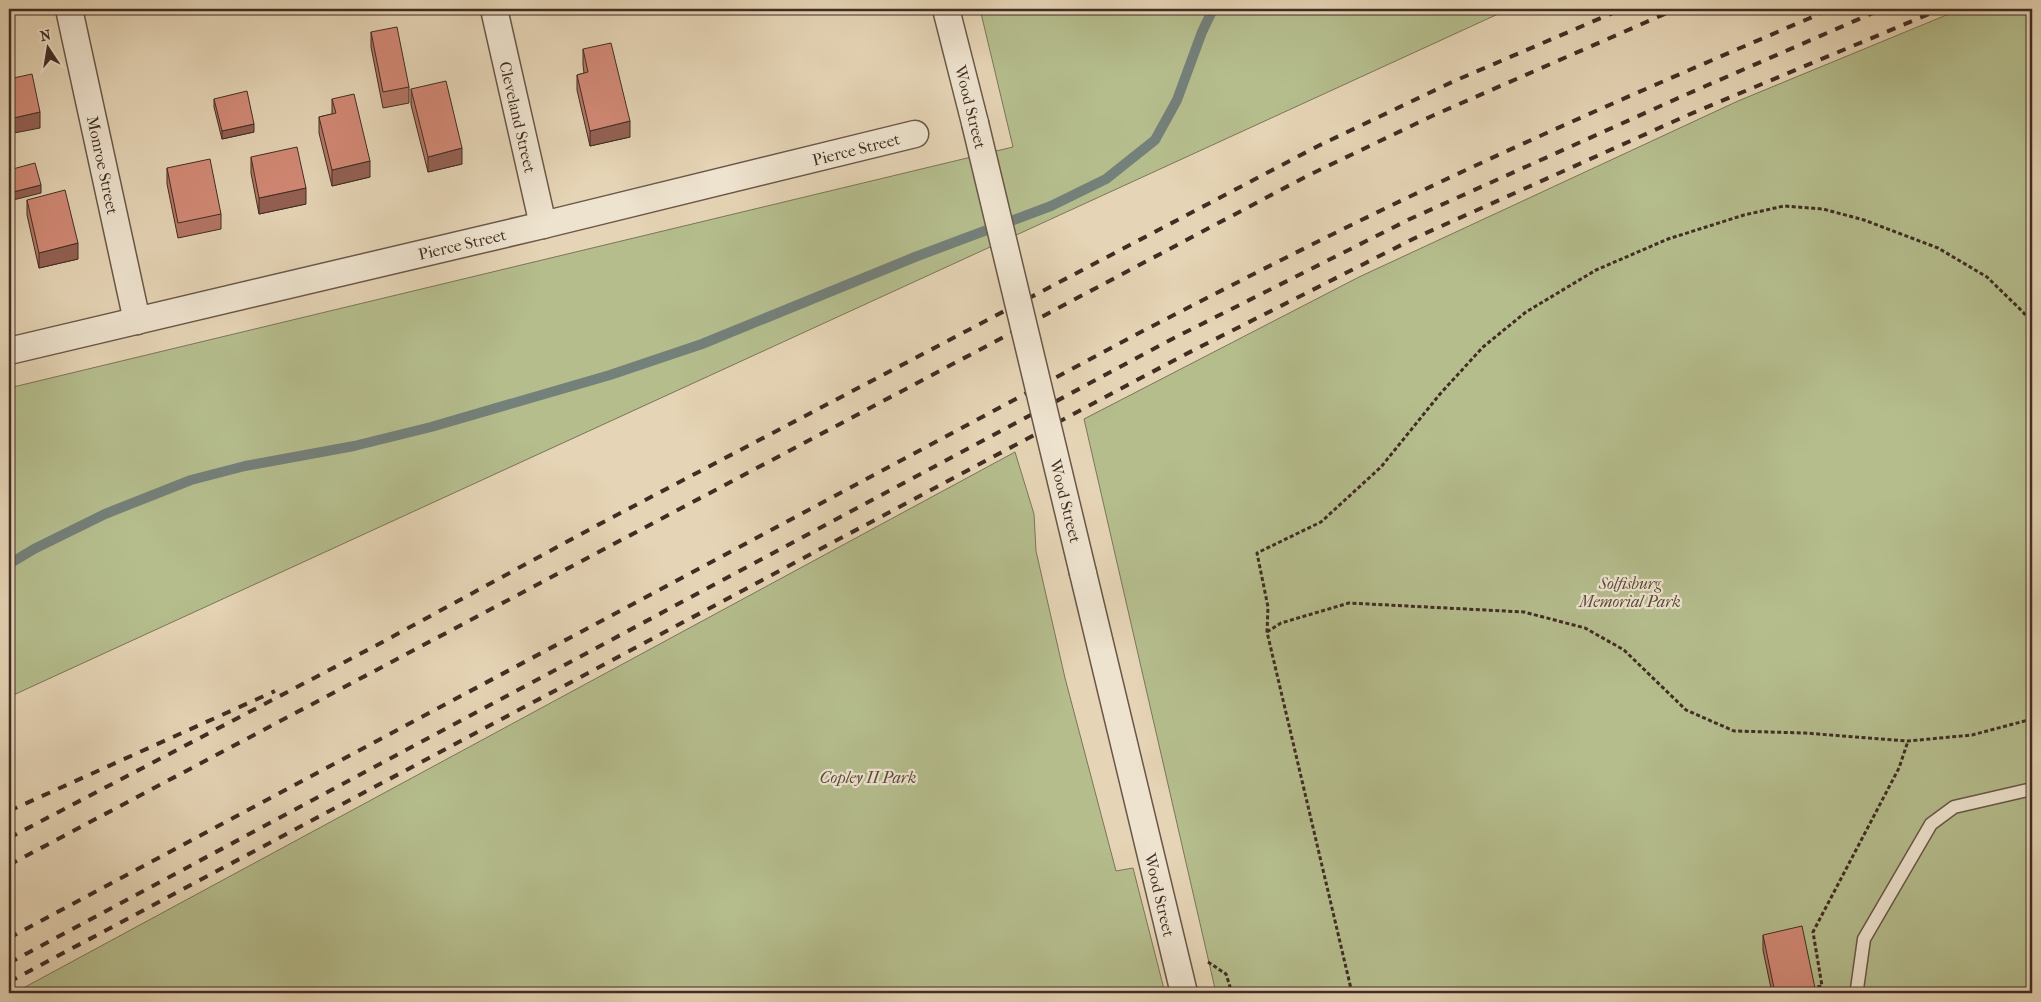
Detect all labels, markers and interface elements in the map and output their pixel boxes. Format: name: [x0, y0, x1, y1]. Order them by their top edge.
north arrow: [22, 22, 72, 72]
text: N: [38, 26, 53, 45]
street label: Cleveland Street: [495, 60, 540, 175]
street label: Wood Street: [951, 63, 990, 151]
street label: Monroe Street: [83, 114, 122, 216]
street label: Pierce Street: [810, 129, 902, 170]
street label: Pierce Street: [416, 225, 508, 264]
street label: Wood Street: [1046, 457, 1085, 545]
park label: Solfisburg Memorial Park: [1578, 574, 1681, 611]
park label: Copley II Park: [820, 768, 916, 787]
street label: Wood Street: [1140, 850, 1178, 939]

